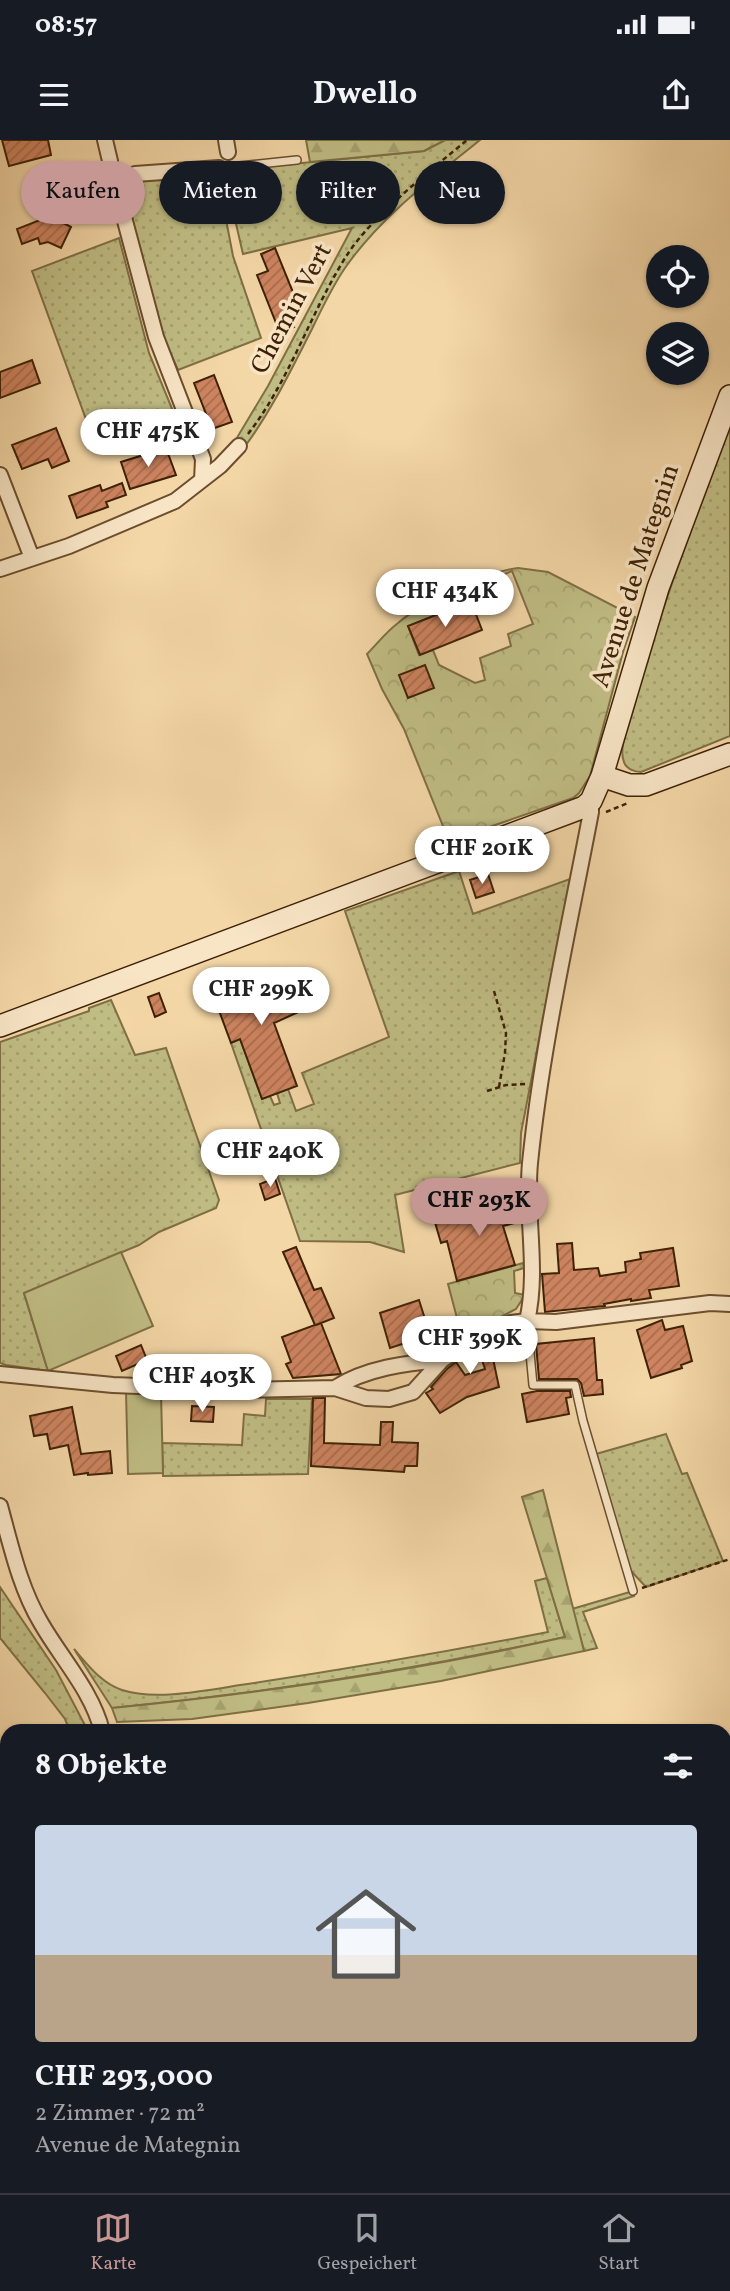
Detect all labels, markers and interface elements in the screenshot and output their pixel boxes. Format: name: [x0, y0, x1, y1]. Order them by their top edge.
text: 08:57: [35, 7, 98, 43]
text: Dwello: [313, 73, 417, 117]
icon: menu: [35, 76, 73, 114]
icon: share: [657, 76, 695, 114]
chip: Kaufen: [21, 161, 145, 224]
chip: Mieten: [159, 161, 282, 224]
chip: Filter: [296, 161, 400, 224]
chip: Neu: [414, 161, 505, 224]
street label: Chemin Vert: [242, 237, 342, 381]
map controls: [646, 245, 709, 385]
button: locate: [646, 245, 709, 308]
button: layers: [646, 322, 709, 385]
pin: CHF 475K: [76, 410, 220, 469]
text: CHF 475K: [96, 416, 200, 448]
street label: Avenue de Mategnin: [583, 460, 689, 692]
pin: CHF 434K: [373, 570, 517, 629]
text: CHF 434K: [392, 576, 498, 608]
pin: CHF 201K: [410, 826, 554, 886]
text: CHF 201K: [431, 833, 533, 865]
pin: CHF 299K: [189, 968, 333, 1027]
text: CHF 299K: [209, 974, 313, 1006]
pin: CHF 240K: [198, 1130, 342, 1189]
text: CHF 240K: [217, 1136, 323, 1168]
pin: CHF 293K: [407, 1178, 551, 1238]
text: CHF 293K: [427, 1185, 531, 1217]
pin: CHF 399K: [398, 1316, 542, 1376]
text: CHF 399K: [418, 1323, 522, 1355]
pin: CHF 403K: [130, 1354, 274, 1414]
text: CHF 403K: [149, 1361, 255, 1393]
text: 8 Objekte: [35, 1745, 167, 1787]
icon: filters: [659, 1747, 697, 1785]
icon: home: [303, 1871, 429, 1997]
text: CHF 293,000: [35, 2056, 213, 2098]
text: 2 Zimmer · 72 m²: [35, 2098, 205, 2130]
text: Avenue de Mategnin: [35, 2130, 241, 2162]
tab: Karte: [91, 2209, 136, 2277]
tab: Gespeichert: [317, 2209, 417, 2277]
tab: Start: [598, 2209, 639, 2277]

